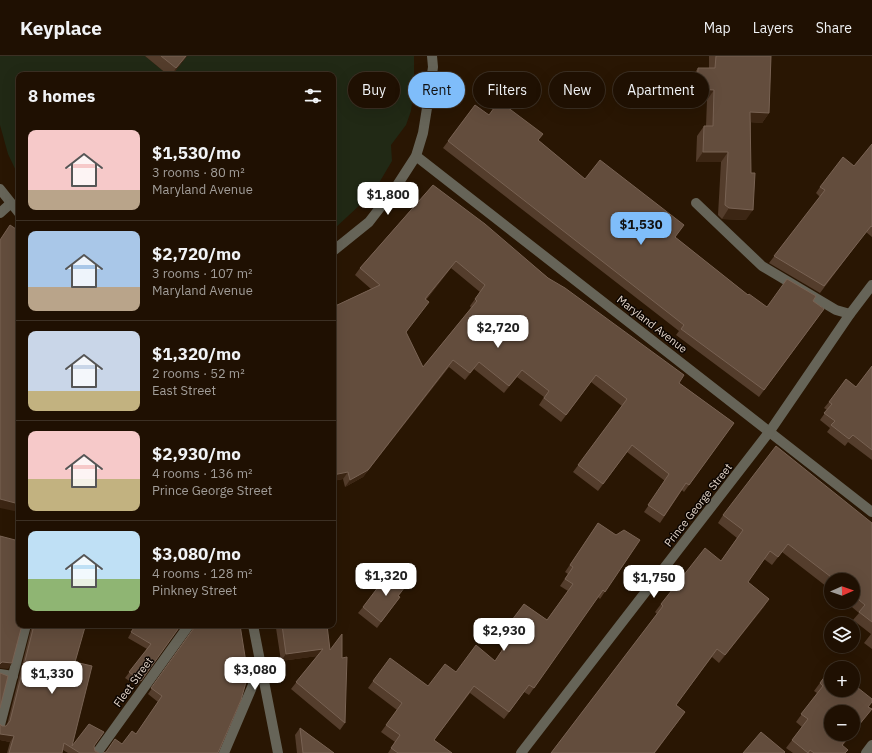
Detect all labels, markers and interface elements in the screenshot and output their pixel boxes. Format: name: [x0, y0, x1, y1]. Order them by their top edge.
text: Keyplace: [20, 16, 102, 40]
text: Map: [704, 19, 731, 37]
text: Layers: [753, 19, 794, 37]
text: Share: [816, 19, 852, 37]
chip: Buy: [348, 72, 400, 108]
chip: Rent: [408, 72, 465, 108]
chip: Filters: [473, 72, 541, 108]
chip: New: [549, 72, 605, 108]
chip: Apartment: [613, 72, 709, 108]
text: 8 homes: [28, 85, 95, 107]
icon: filters: [302, 85, 324, 107]
text: $1,530/mo: [152, 142, 241, 164]
icon: home: [60, 146, 108, 194]
text: 3 rooms · 80 m²: [152, 164, 245, 181]
text: Maryland Avenue: [152, 181, 253, 198]
pin: $1,800: [355, 182, 421, 216]
text: $1,800: [366, 186, 410, 203]
pin: $1,530: [608, 212, 674, 246]
text: $1,530: [619, 216, 663, 233]
text: $2,720/mo: [152, 243, 241, 265]
icon: home: [60, 247, 108, 295]
text: 3 rooms · 107 m²: [152, 265, 253, 282]
text: Maryland Avenue: [152, 282, 253, 299]
street label: Maryland Avenue: [614, 292, 690, 356]
pin: $2,720: [465, 315, 531, 349]
text: $2,720: [476, 319, 520, 336]
text: $1,320/mo: [152, 343, 241, 365]
icon: home: [60, 347, 108, 395]
text: 2 rooms · 52 m²: [152, 365, 245, 382]
text: East Street: [152, 382, 216, 399]
text: $2,930/mo: [152, 443, 241, 465]
icon: home: [60, 447, 108, 495]
street label: Prince George Street: [661, 460, 735, 549]
text: 4 rooms · 136 m²: [152, 465, 253, 482]
text: Prince George Street: [152, 482, 272, 499]
text: $3,080/mo: [152, 543, 241, 565]
icon: home: [60, 547, 108, 595]
pin: $1,320: [353, 563, 419, 597]
text: 4 rooms · 128 m²: [152, 565, 253, 582]
pin: $1,750: [621, 565, 687, 599]
text: $1,320: [364, 567, 408, 584]
text: $1,750: [632, 569, 676, 586]
north arrow: [824, 573, 860, 609]
map controls: [824, 573, 860, 741]
text: Pinkney Street: [152, 582, 237, 599]
button: layers: [824, 617, 860, 653]
pin: $2,930: [471, 618, 537, 652]
text: $2,930: [482, 622, 526, 639]
street label: Fleet Street: [110, 654, 156, 710]
pin: $3,080: [222, 657, 288, 691]
pin: $1,330: [19, 661, 85, 695]
text: $3,080: [233, 661, 277, 678]
button: +: [824, 661, 860, 697]
text: $1,330: [30, 665, 74, 682]
button: −: [824, 705, 860, 741]

